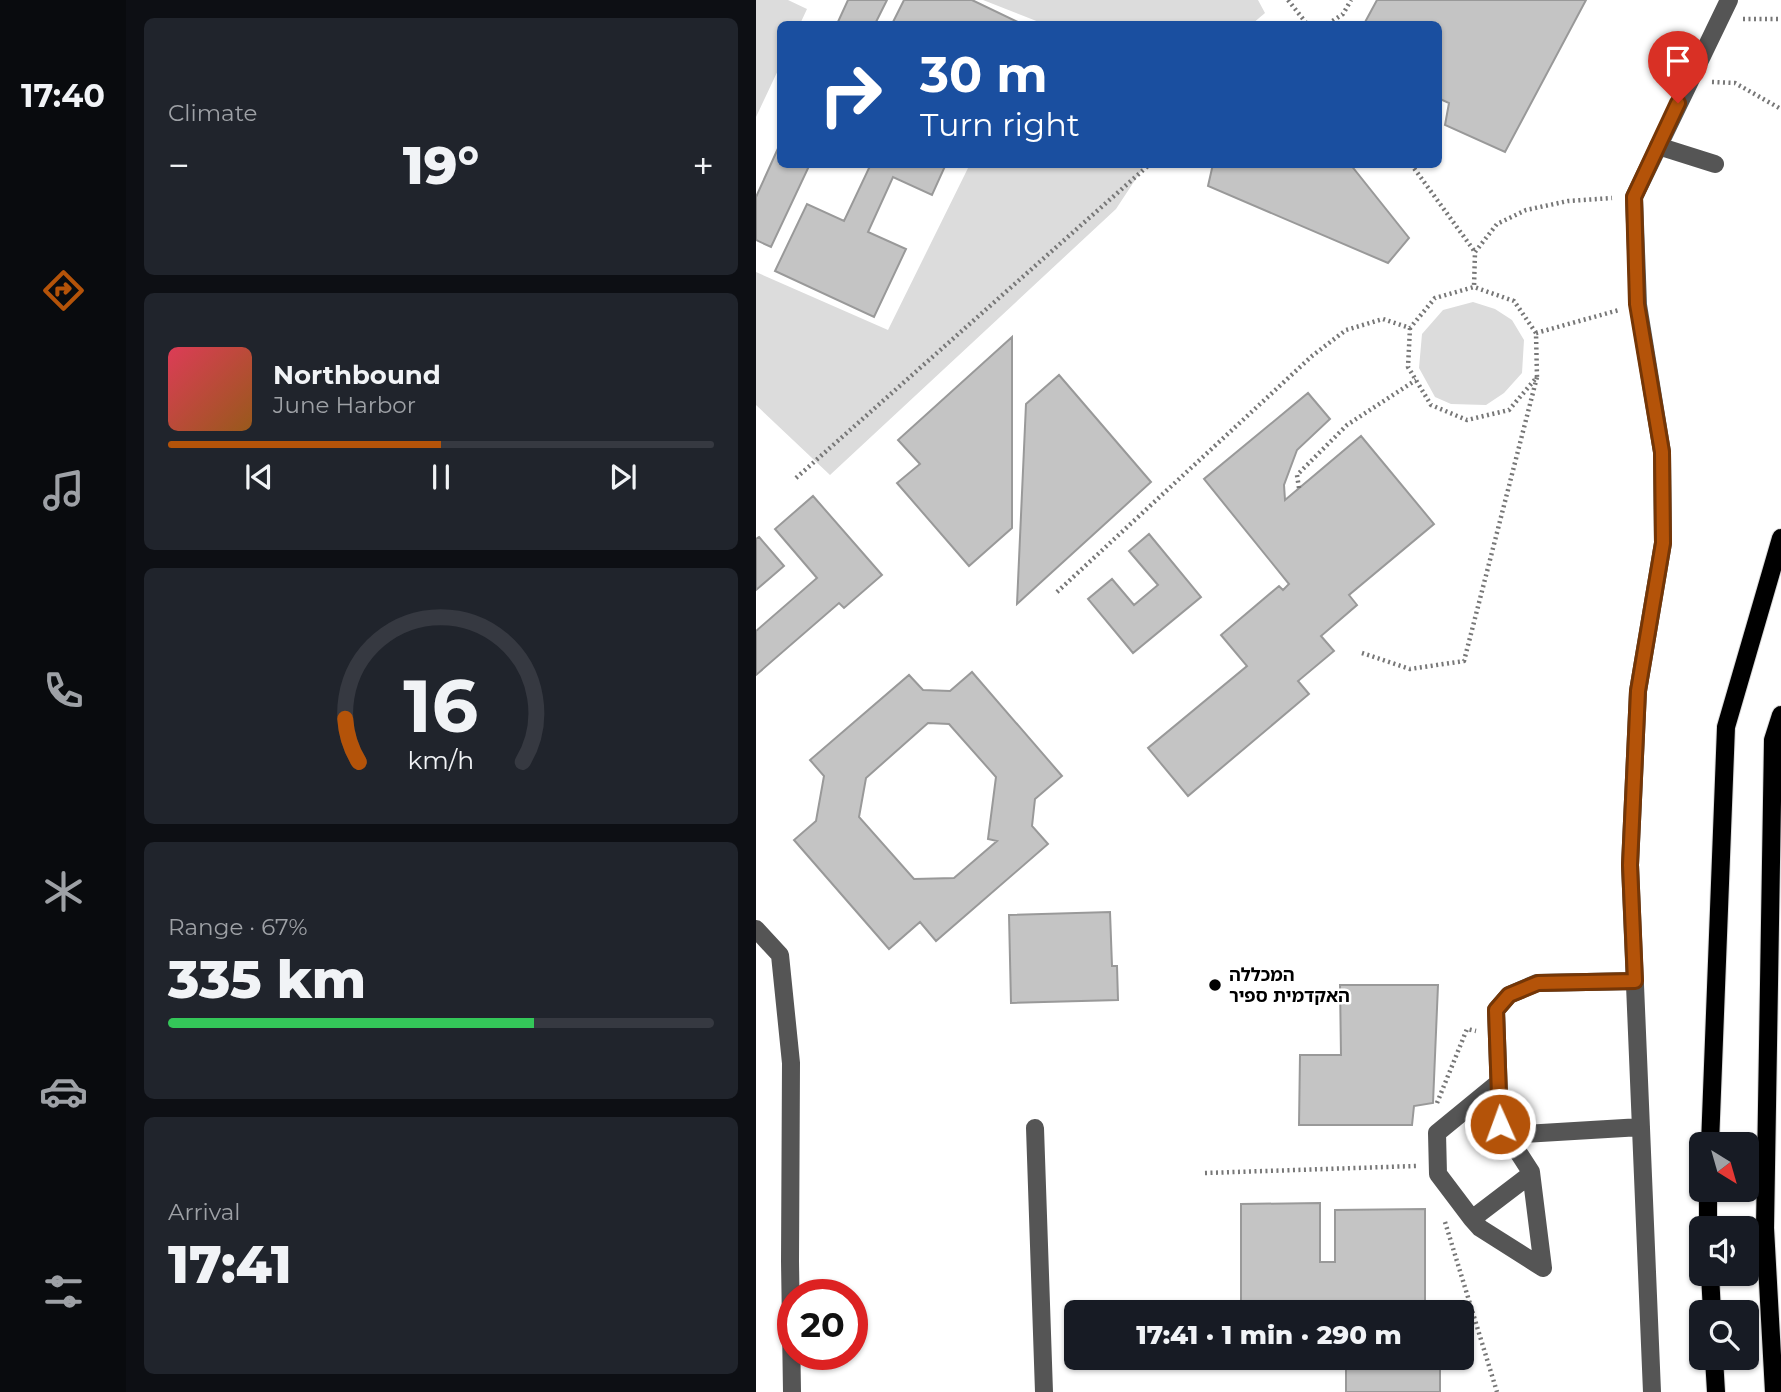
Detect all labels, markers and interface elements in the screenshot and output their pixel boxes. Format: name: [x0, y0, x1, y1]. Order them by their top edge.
pin: [1648, 31, 1708, 103]
icon: arrive: [1659, 42, 1697, 80]
text: 30 m: [920, 45, 1048, 104]
icon: right: [805, 49, 896, 140]
text: 17:40: [21, 76, 105, 115]
text: Climate: [168, 99, 257, 127]
text: Turn right: [920, 105, 1080, 144]
text: 19°: [403, 134, 479, 197]
text: −: [168, 142, 190, 189]
text: +: [692, 142, 714, 189]
icon: directions: [39, 266, 88, 315]
text: Northbound: [273, 359, 441, 391]
text: June Harbor: [273, 391, 416, 419]
icon: previous: [240, 458, 278, 496]
icon: pause: [422, 458, 460, 496]
icon: next: [604, 458, 642, 496]
icon: music: [39, 466, 88, 515]
text: 16: [404, 662, 478, 750]
icon: phone: [39, 666, 88, 715]
text: km/h: [408, 745, 474, 775]
icon: climate: [39, 867, 88, 916]
text: Range · 67%: [168, 913, 308, 941]
text: 335 km: [168, 948, 366, 1011]
place label: המכללה האקדמית ספיר: [1229, 964, 1350, 1007]
marker: המכללה האקדמית ספיר: [1207, 977, 1223, 993]
icon: car: [39, 1067, 88, 1116]
position arrow: [1463, 1087, 1537, 1161]
north arrow: [1689, 1132, 1759, 1202]
map controls: [1689, 1132, 1759, 1370]
text: Arrival: [168, 1198, 241, 1226]
button: sound: [1689, 1216, 1759, 1286]
text: 17:41: [168, 1233, 292, 1296]
icon: filters: [39, 1267, 88, 1316]
speed limit sign: 20: [777, 1279, 868, 1370]
button: search: [1689, 1300, 1759, 1370]
text: 17:41 · 1 min · 290 m: [1136, 1319, 1402, 1351]

